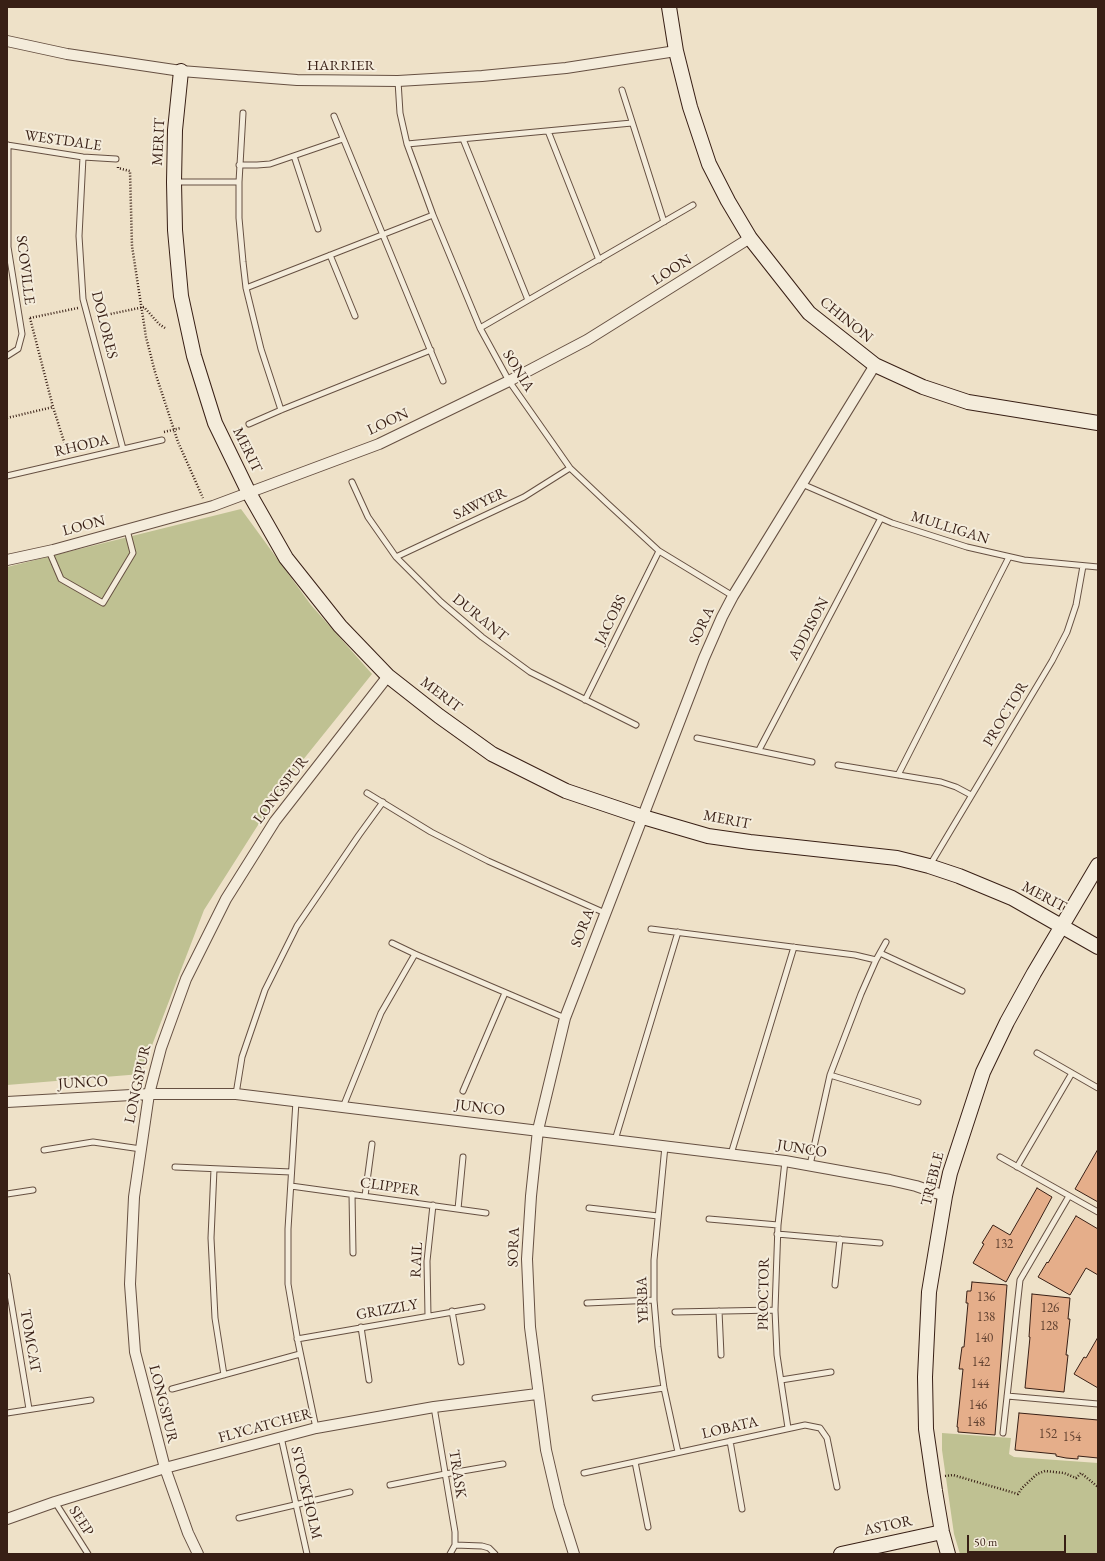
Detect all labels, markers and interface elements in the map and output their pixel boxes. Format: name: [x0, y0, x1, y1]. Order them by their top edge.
street label: HARRIER: [307, 57, 375, 75]
street label: MERIT: [149, 118, 169, 166]
street label: WESTDALE: [23, 127, 103, 155]
street label: SCOVILLE: [12, 234, 38, 306]
street label: LOON: [649, 251, 695, 289]
street label: DOLORES: [87, 289, 121, 361]
street label: CHINON: [816, 293, 876, 347]
street label: SONIA: [498, 347, 538, 395]
street label: LOON: [364, 405, 412, 439]
street label: MERIT: [228, 425, 266, 475]
street label: RHODA: [53, 431, 111, 461]
street label: SAWYER: [450, 484, 510, 524]
street label: MULLIGAN: [909, 508, 991, 548]
street label: LOON: [61, 512, 107, 540]
street label: DURANT: [449, 590, 511, 646]
street label: JACOBS: [591, 592, 631, 648]
street label: ADDISON: [785, 595, 833, 663]
street label: SORA: [685, 604, 719, 648]
street label: MERIT: [416, 673, 466, 717]
street label: PROCTOR: [979, 678, 1033, 750]
street label: LONGSPUR: [250, 753, 312, 827]
street label: MERIT: [702, 807, 752, 833]
street label: MERIT: [1019, 878, 1069, 916]
street label: SORA: [567, 906, 599, 950]
street label: LONGSPUR: [121, 1043, 155, 1125]
street label: JUNCO: [57, 1073, 109, 1093]
street label: JUNCO: [454, 1096, 506, 1120]
street label: JUNCO: [776, 1136, 828, 1162]
street label: TREBLE: [918, 1150, 948, 1208]
street label: CLIPPER: [359, 1174, 421, 1200]
street label: SORA: [504, 1227, 524, 1267]
house number: 132: [995, 1236, 1013, 1252]
street label: RAIL: [407, 1242, 427, 1278]
street label: PROCTOR: [754, 1257, 774, 1331]
street label: YERBA: [633, 1276, 653, 1324]
house number: 136: [977, 1289, 995, 1305]
street label: GRIZZLY: [355, 1296, 419, 1324]
house number: 126: [1041, 1300, 1059, 1316]
street label: TOMCAT: [16, 1308, 44, 1374]
house number: 138: [977, 1309, 995, 1325]
house number: 128: [1040, 1318, 1058, 1334]
house number: 140: [975, 1330, 993, 1346]
house number: 142: [972, 1354, 990, 1370]
street label: LONGSPUR: [145, 1363, 181, 1445]
house number: 144: [971, 1376, 989, 1392]
house number: 146: [969, 1397, 987, 1413]
street label: FLYCATCHER: [216, 1405, 314, 1447]
street label: LOBATA: [700, 1413, 760, 1443]
house number: 148: [967, 1414, 985, 1430]
house number: 152: [1039, 1426, 1057, 1442]
house number: 154: [1063, 1429, 1081, 1445]
street label: STOCKHOLM: [287, 1445, 325, 1541]
street label: TRASK: [444, 1448, 470, 1500]
street label: SEEP: [65, 1503, 97, 1539]
street label: ASTOR: [862, 1512, 914, 1540]
scale bar: [969, 1527, 1068, 1553]
text: 50 m: [974, 1534, 997, 1550]

